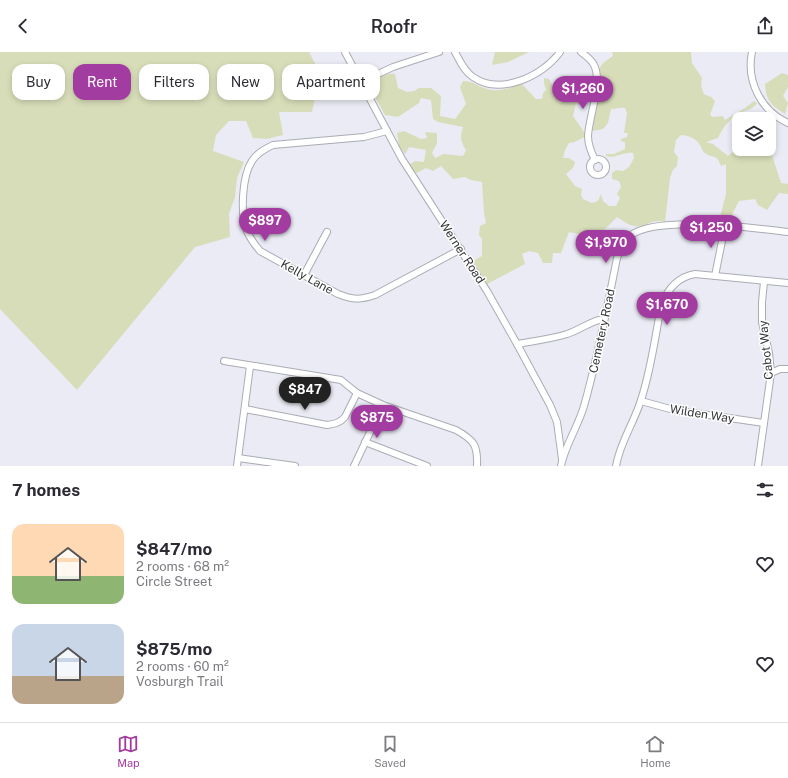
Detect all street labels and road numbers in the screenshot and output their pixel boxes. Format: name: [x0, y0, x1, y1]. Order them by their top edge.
street label: Werner Road: [436, 218, 488, 286]
street label: Kelly Lane: [278, 257, 336, 297]
street label: Cemetery Road: [586, 288, 618, 374]
street label: Cabot Way: [756, 319, 776, 380]
street label: Wilden Way: [669, 402, 736, 426]

